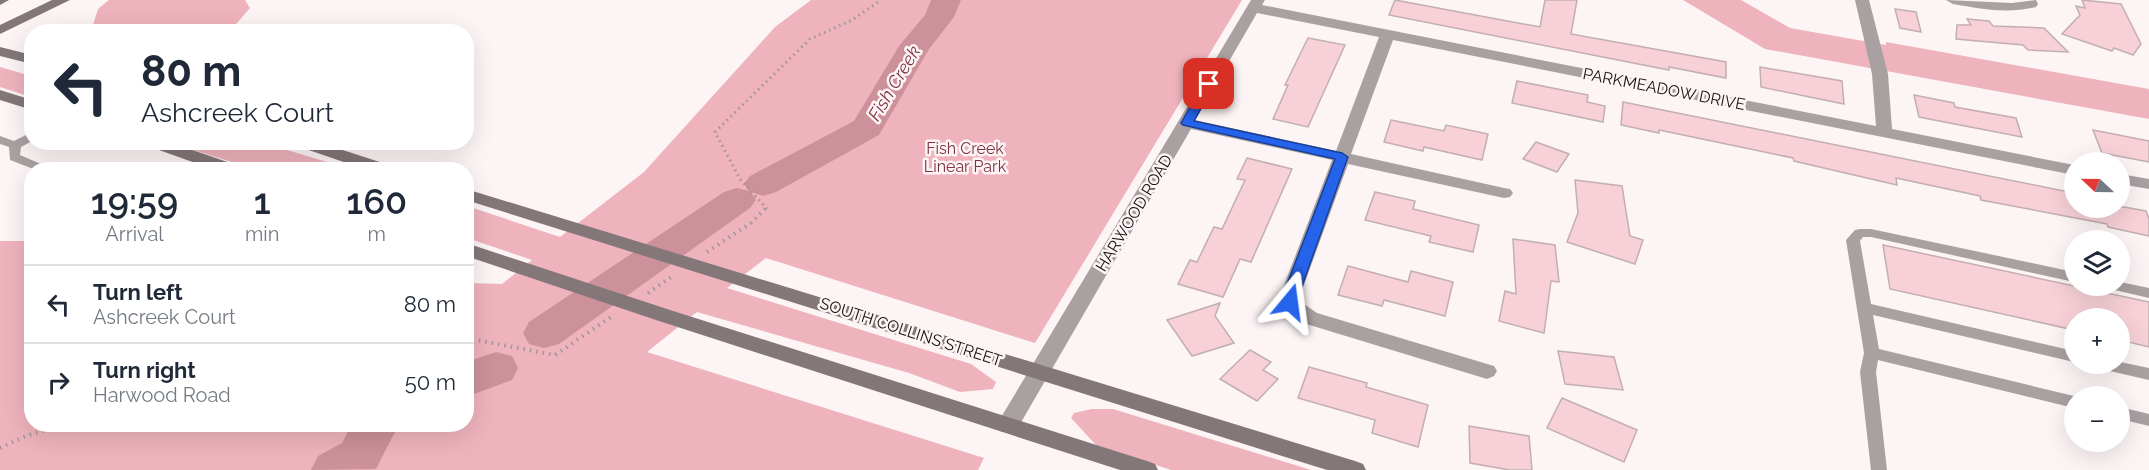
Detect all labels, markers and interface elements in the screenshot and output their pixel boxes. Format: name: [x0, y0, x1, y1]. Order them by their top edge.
water label: Fish Creek: [863, 41, 925, 124]
text: 80 m: [141, 47, 241, 96]
icon: left: [42, 48, 120, 126]
pin: [1183, 58, 1234, 109]
street label: PARKMEADOW DRIVE: [1581, 64, 1747, 114]
icon: arrive: [1192, 67, 1225, 100]
text: Ashcreek Court: [141, 97, 334, 128]
park label: Fish Creek Linear Park: [924, 139, 1007, 176]
street label: HARWOOD ROAD: [1092, 151, 1176, 275]
north arrow: [2064, 152, 2130, 218]
map controls: [2064, 152, 2130, 452]
text: 19:59: [91, 180, 178, 222]
text: 1: [254, 180, 271, 222]
text: 160: [346, 180, 407, 222]
text: Arrival: [105, 222, 164, 246]
text: min: [245, 222, 279, 246]
text: m: [367, 222, 386, 246]
button: layers: [2064, 230, 2130, 296]
position arrow: [1258, 270, 1322, 334]
text: Turn left: [93, 279, 183, 305]
icon: left: [42, 288, 75, 321]
text: 80 m: [404, 291, 456, 317]
street label: SOUTH COLLINS STREET: [818, 294, 1005, 371]
text: Ashcreek Court: [93, 305, 236, 329]
button: +: [2064, 308, 2130, 374]
text: Turn right: [93, 357, 196, 383]
icon: right: [42, 366, 75, 399]
text: 50 m: [405, 369, 456, 395]
text: Harwood Road: [93, 383, 231, 407]
button: −: [2064, 386, 2130, 452]

